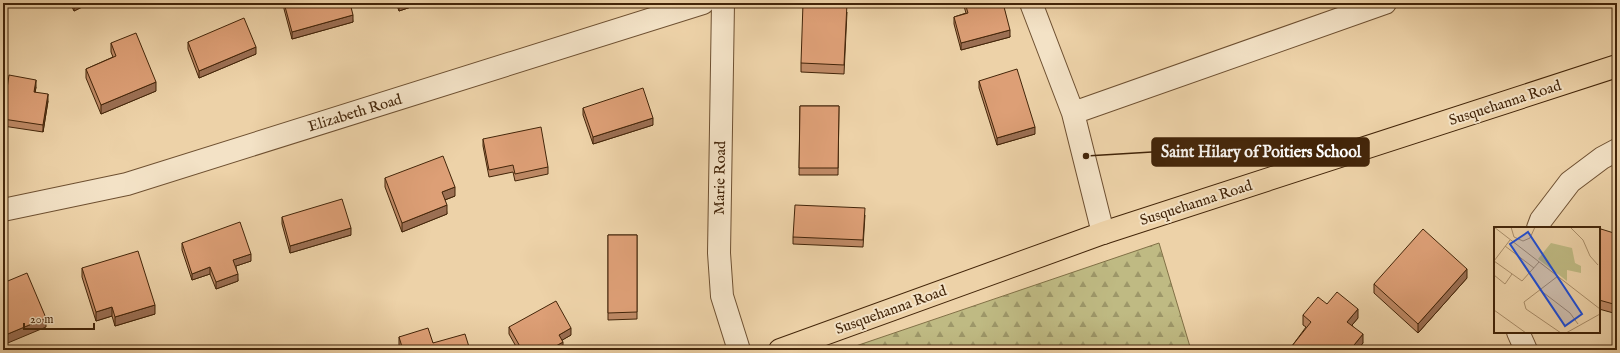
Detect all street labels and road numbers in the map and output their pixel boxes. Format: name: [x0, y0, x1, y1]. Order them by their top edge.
street label: Susquehanna Road: [1446, 76, 1564, 130]
street label: Elizabeth Road: [306, 89, 405, 136]
street label: Marie Road: [710, 140, 730, 215]
street label: Susquehanna Road: [1137, 176, 1255, 230]
street label: Susquehanna Road: [833, 281, 950, 339]

